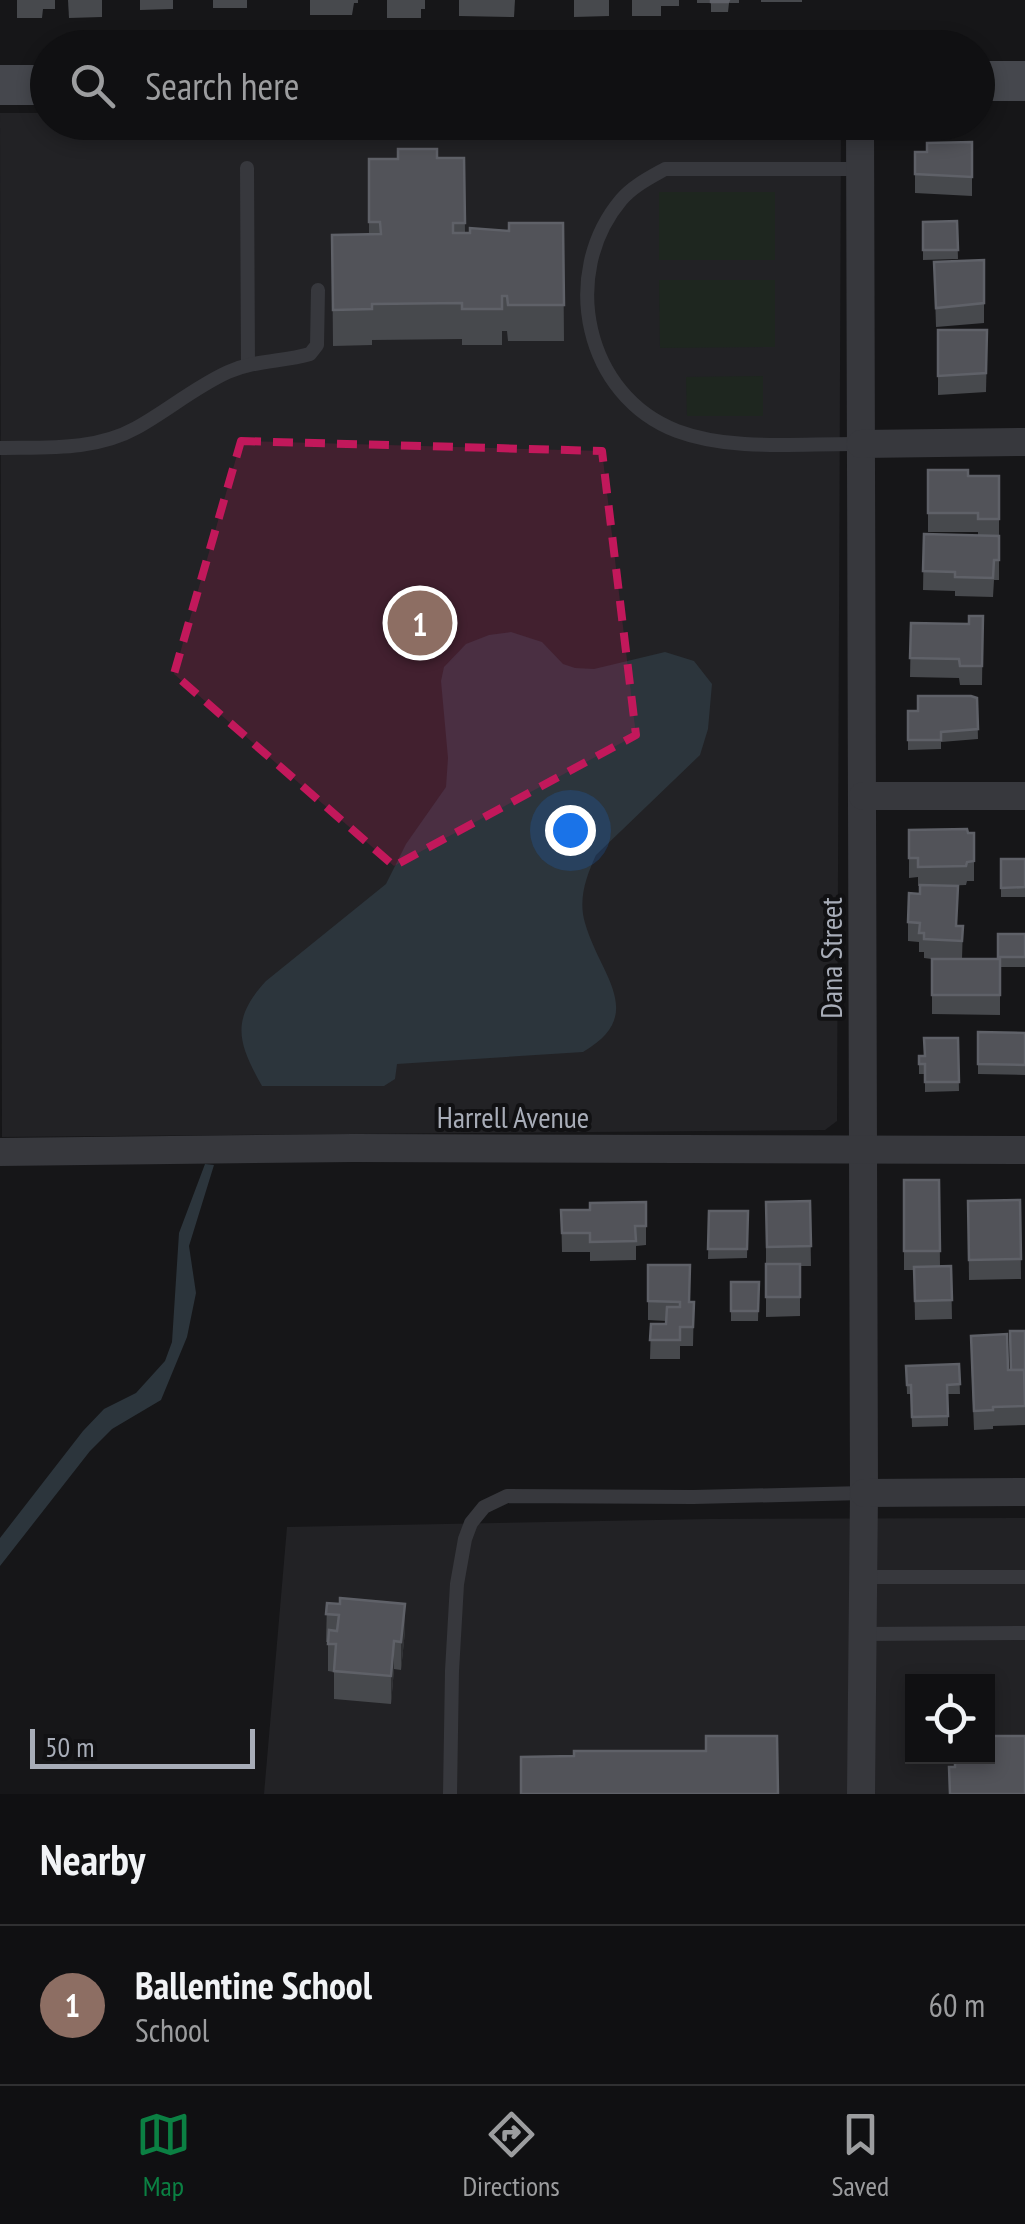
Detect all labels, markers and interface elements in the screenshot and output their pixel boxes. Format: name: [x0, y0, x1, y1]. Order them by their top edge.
search box: [30, 30, 995, 140]
icon: search: [65, 58, 120, 113]
text: Search here: [145, 61, 299, 110]
pin: 1: [388, 586, 452, 660]
your location: [545, 805, 596, 856]
street label: Dana Street: [811, 897, 850, 1019]
street label: Harrell Avenue: [437, 1097, 589, 1136]
map controls: [905, 1674, 995, 1764]
button: locate: [905, 1674, 995, 1764]
scale bar: [30, 1724, 255, 1768]
text: 50 m: [45, 1728, 94, 1765]
text: Nearby: [40, 1832, 145, 1887]
text: Ballentine School: [135, 1960, 372, 2009]
text: 1: [65, 1984, 80, 2026]
text: 60 m: [929, 1984, 985, 2026]
text: School: [135, 2009, 209, 2051]
tab: Map: [136, 2107, 191, 2204]
tab: Directions: [462, 2107, 560, 2204]
tab: Saved: [831, 2107, 889, 2204]

